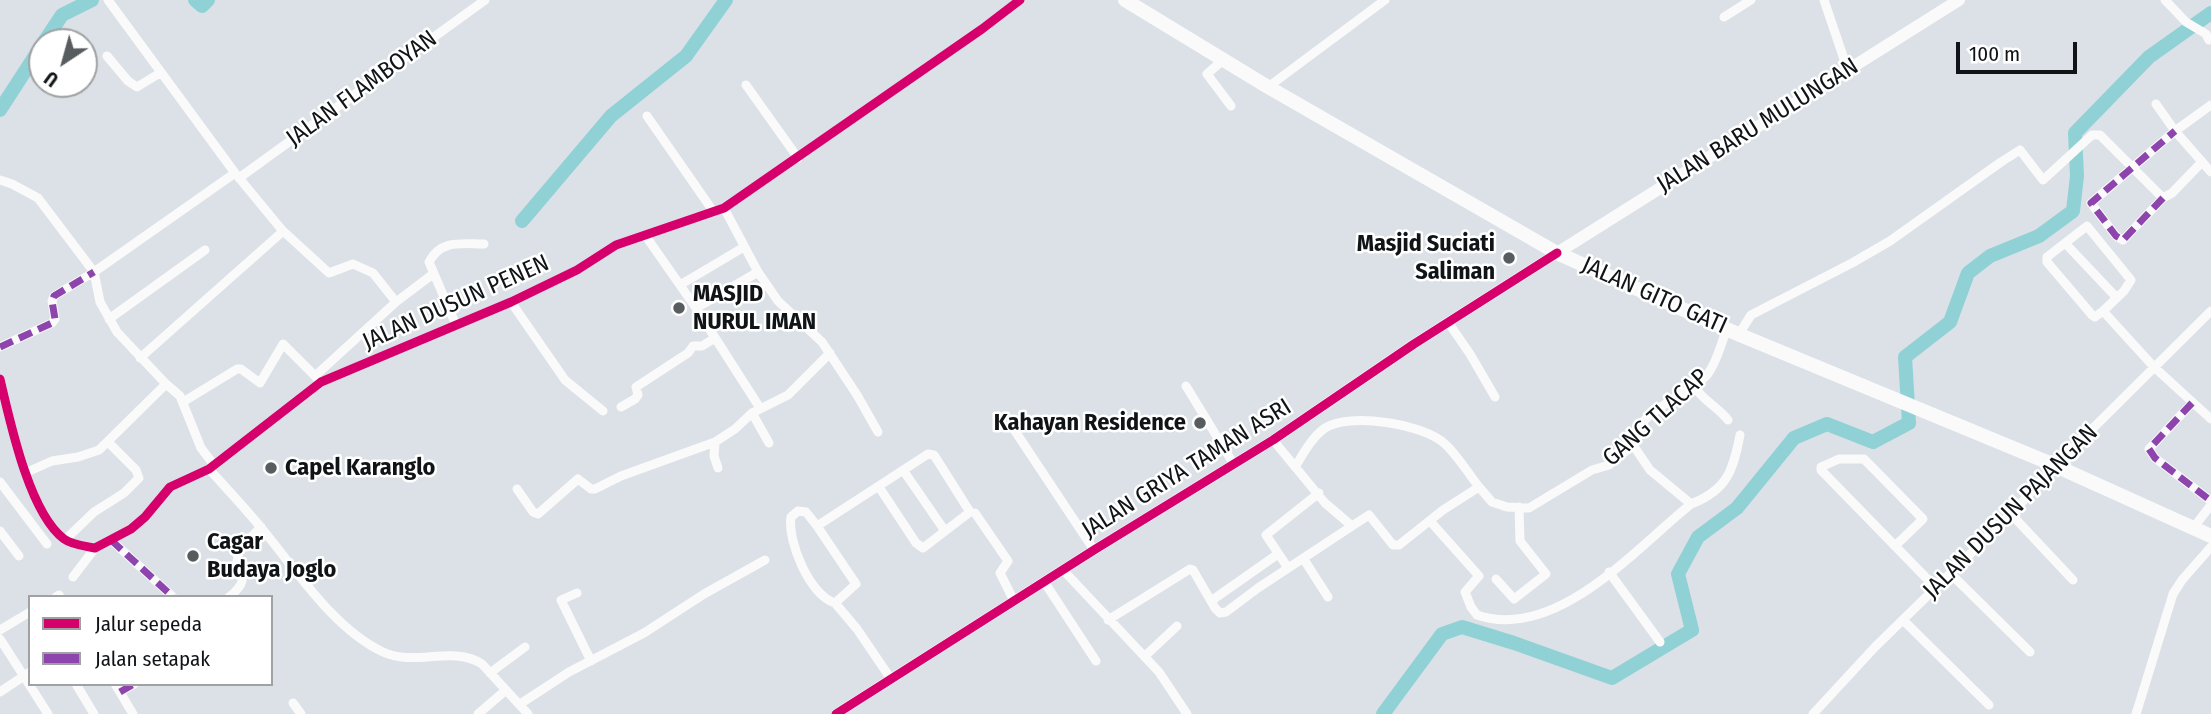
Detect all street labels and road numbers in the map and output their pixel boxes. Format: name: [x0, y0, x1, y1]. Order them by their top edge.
street label: JALAN FLAMBOYAN: [281, 25, 443, 153]
street label: JALAN BARU MULUNGAN: [1652, 52, 1864, 200]
street label: JALAN DUSUN PENEN: [358, 249, 554, 357]
street label: JALAN GITO GATI: [1577, 251, 1731, 341]
street label: GANG TLACAP: [1597, 363, 1715, 473]
street label: JALAN GRIYA TAMAN ASRI: [1077, 393, 1297, 545]
street label: JALAN DUSUN PAJANGAN: [1918, 419, 2104, 605]

